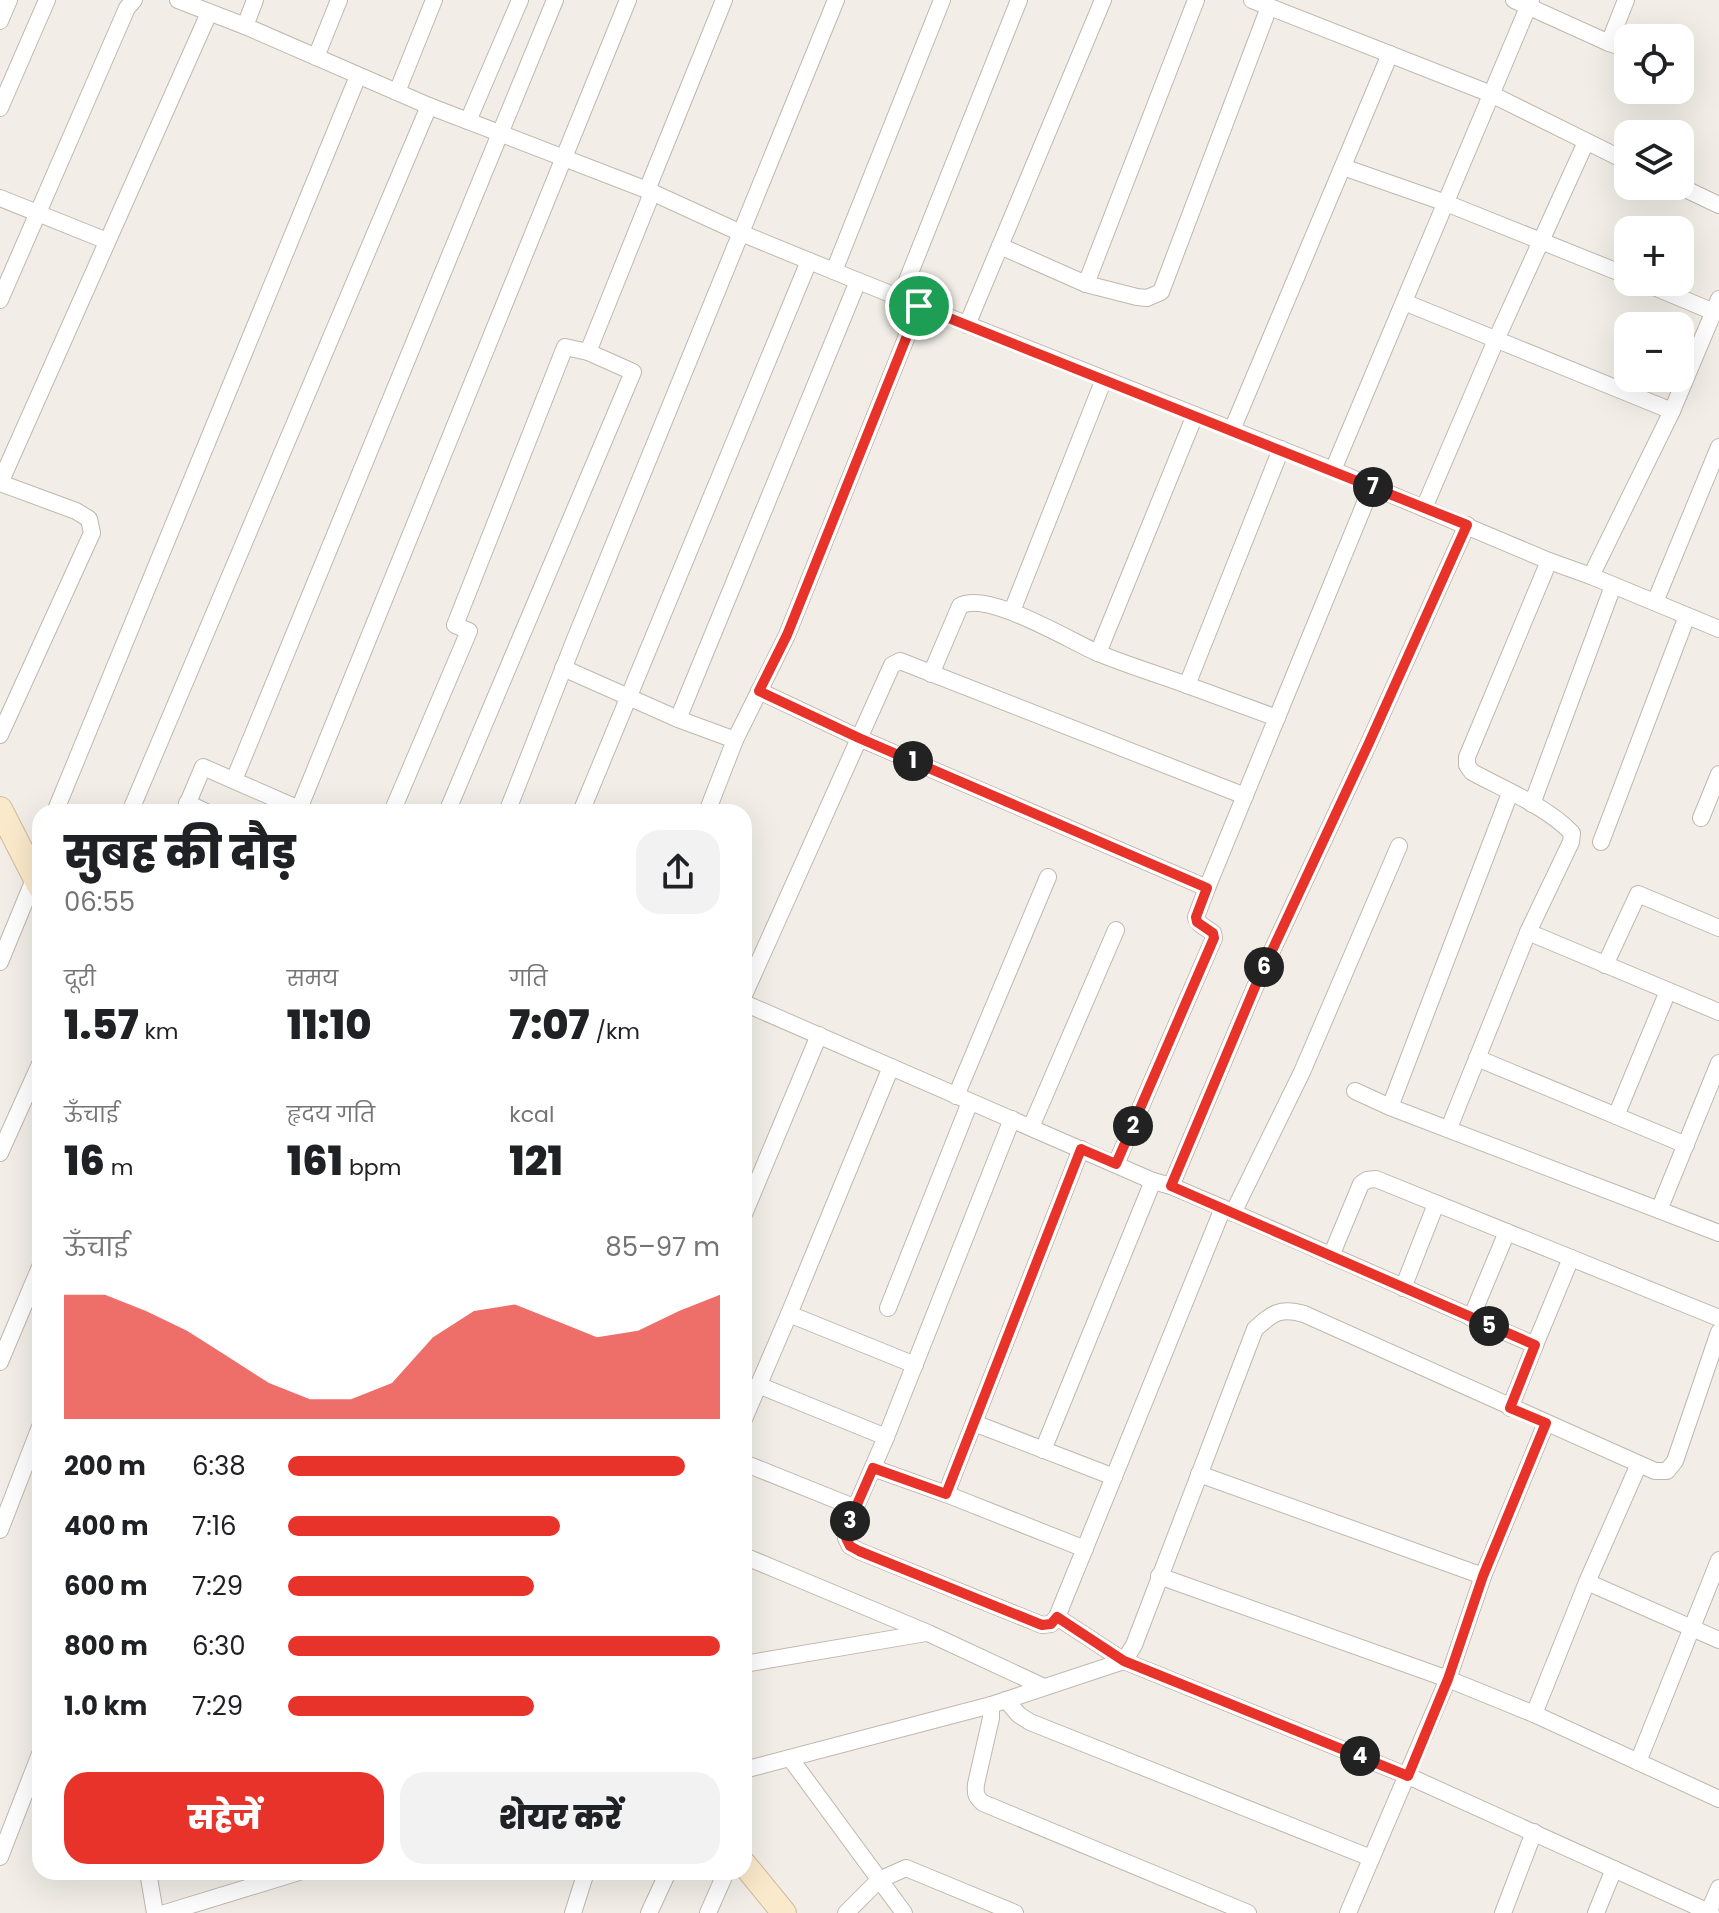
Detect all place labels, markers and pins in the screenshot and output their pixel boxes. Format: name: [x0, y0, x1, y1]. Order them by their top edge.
pin: [885, 272, 953, 340]
pin: 7: [1353, 467, 1393, 507]
pin: 1: [893, 741, 933, 781]
pin: 6: [1244, 947, 1284, 987]
pin: 2: [1113, 1106, 1153, 1146]
pin: 5: [1469, 1306, 1509, 1346]
pin: 3: [830, 1501, 870, 1541]
pin: 4: [1340, 1736, 1380, 1776]

